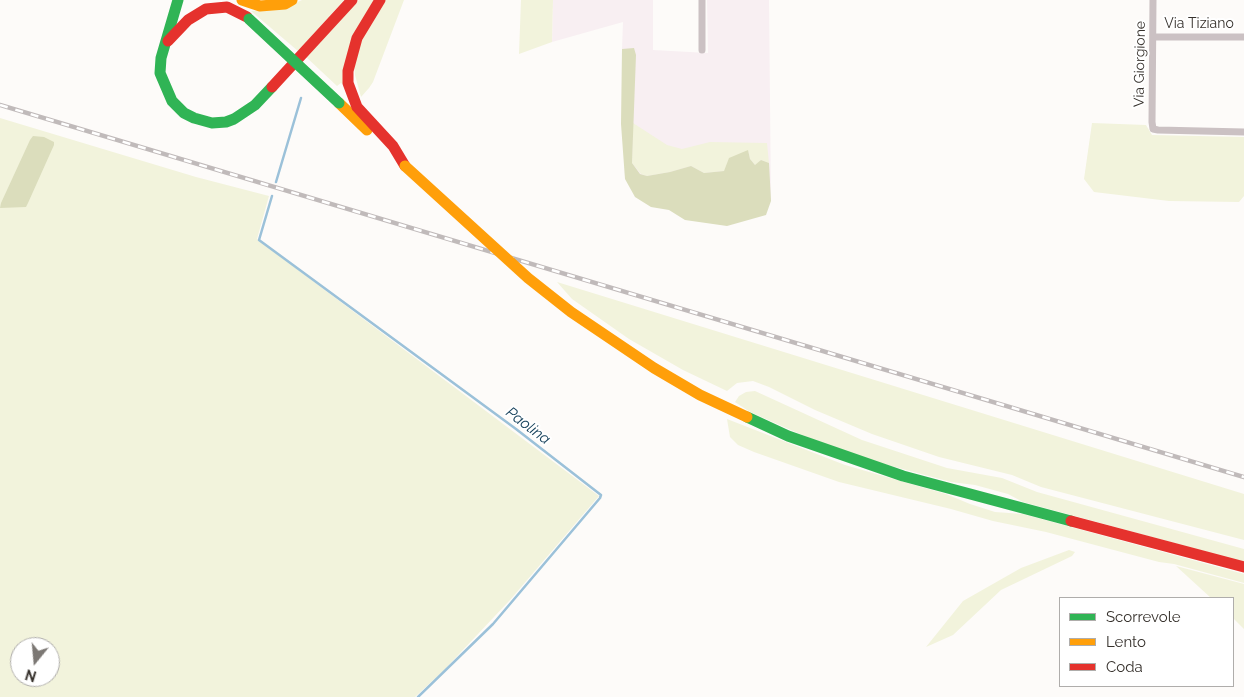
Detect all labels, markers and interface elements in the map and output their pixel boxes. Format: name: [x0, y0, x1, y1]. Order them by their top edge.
street label: Via Tiziano: [1164, 16, 1234, 32]
street label: Via Giorgione: [1131, 21, 1149, 107]
water label: Paolina: [502, 403, 554, 449]
legend: [1059, 597, 1234, 687]
text: Scorrevole: [1106, 608, 1181, 626]
text: Lento: [1106, 633, 1146, 651]
north arrow: [10, 637, 60, 687]
text: Coda: [1106, 658, 1143, 676]
text: N: [23, 666, 38, 685]

